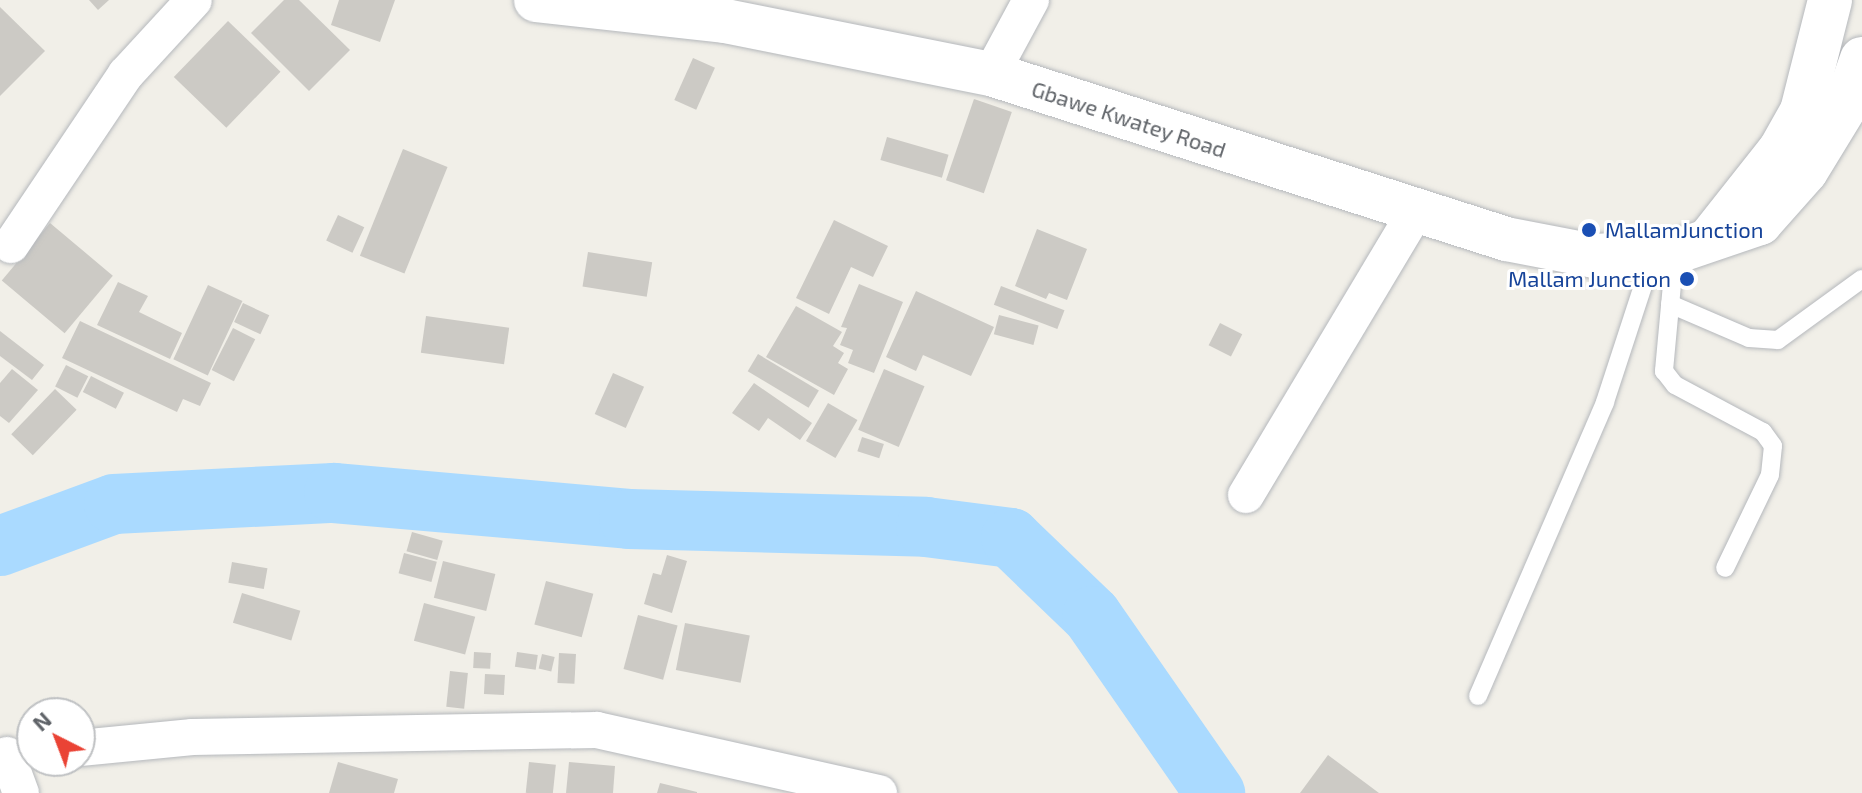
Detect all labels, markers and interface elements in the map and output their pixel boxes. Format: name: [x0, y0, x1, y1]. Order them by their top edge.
street label: Gbawe Kwatey Road: [1028, 75, 1230, 163]
place label: MallamJunction: [1605, 217, 1763, 243]
marker: MallamJunction: [1580, 221, 1598, 239]
place label: Mallam Junction: [1508, 266, 1671, 292]
marker: Mallam Junction: [1678, 270, 1696, 288]
north arrow: [16, 697, 96, 777]
text: N: [27, 706, 56, 736]

